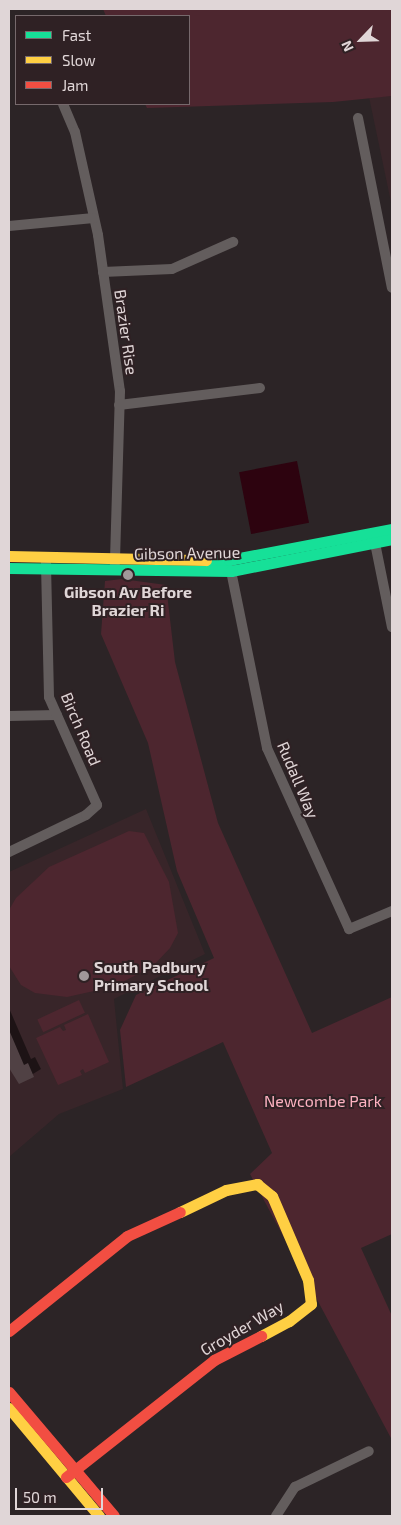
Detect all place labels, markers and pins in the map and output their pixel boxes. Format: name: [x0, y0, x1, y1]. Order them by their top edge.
marker: Gibson Av Before Brazier Ri: [122, 569, 134, 581]
place label: Gibson Av Before Brazier Ri: [64, 582, 192, 620]
place label: South Padbury Primary School: [94, 957, 209, 995]
marker: South Padbury Primary School: [78, 970, 90, 982]

